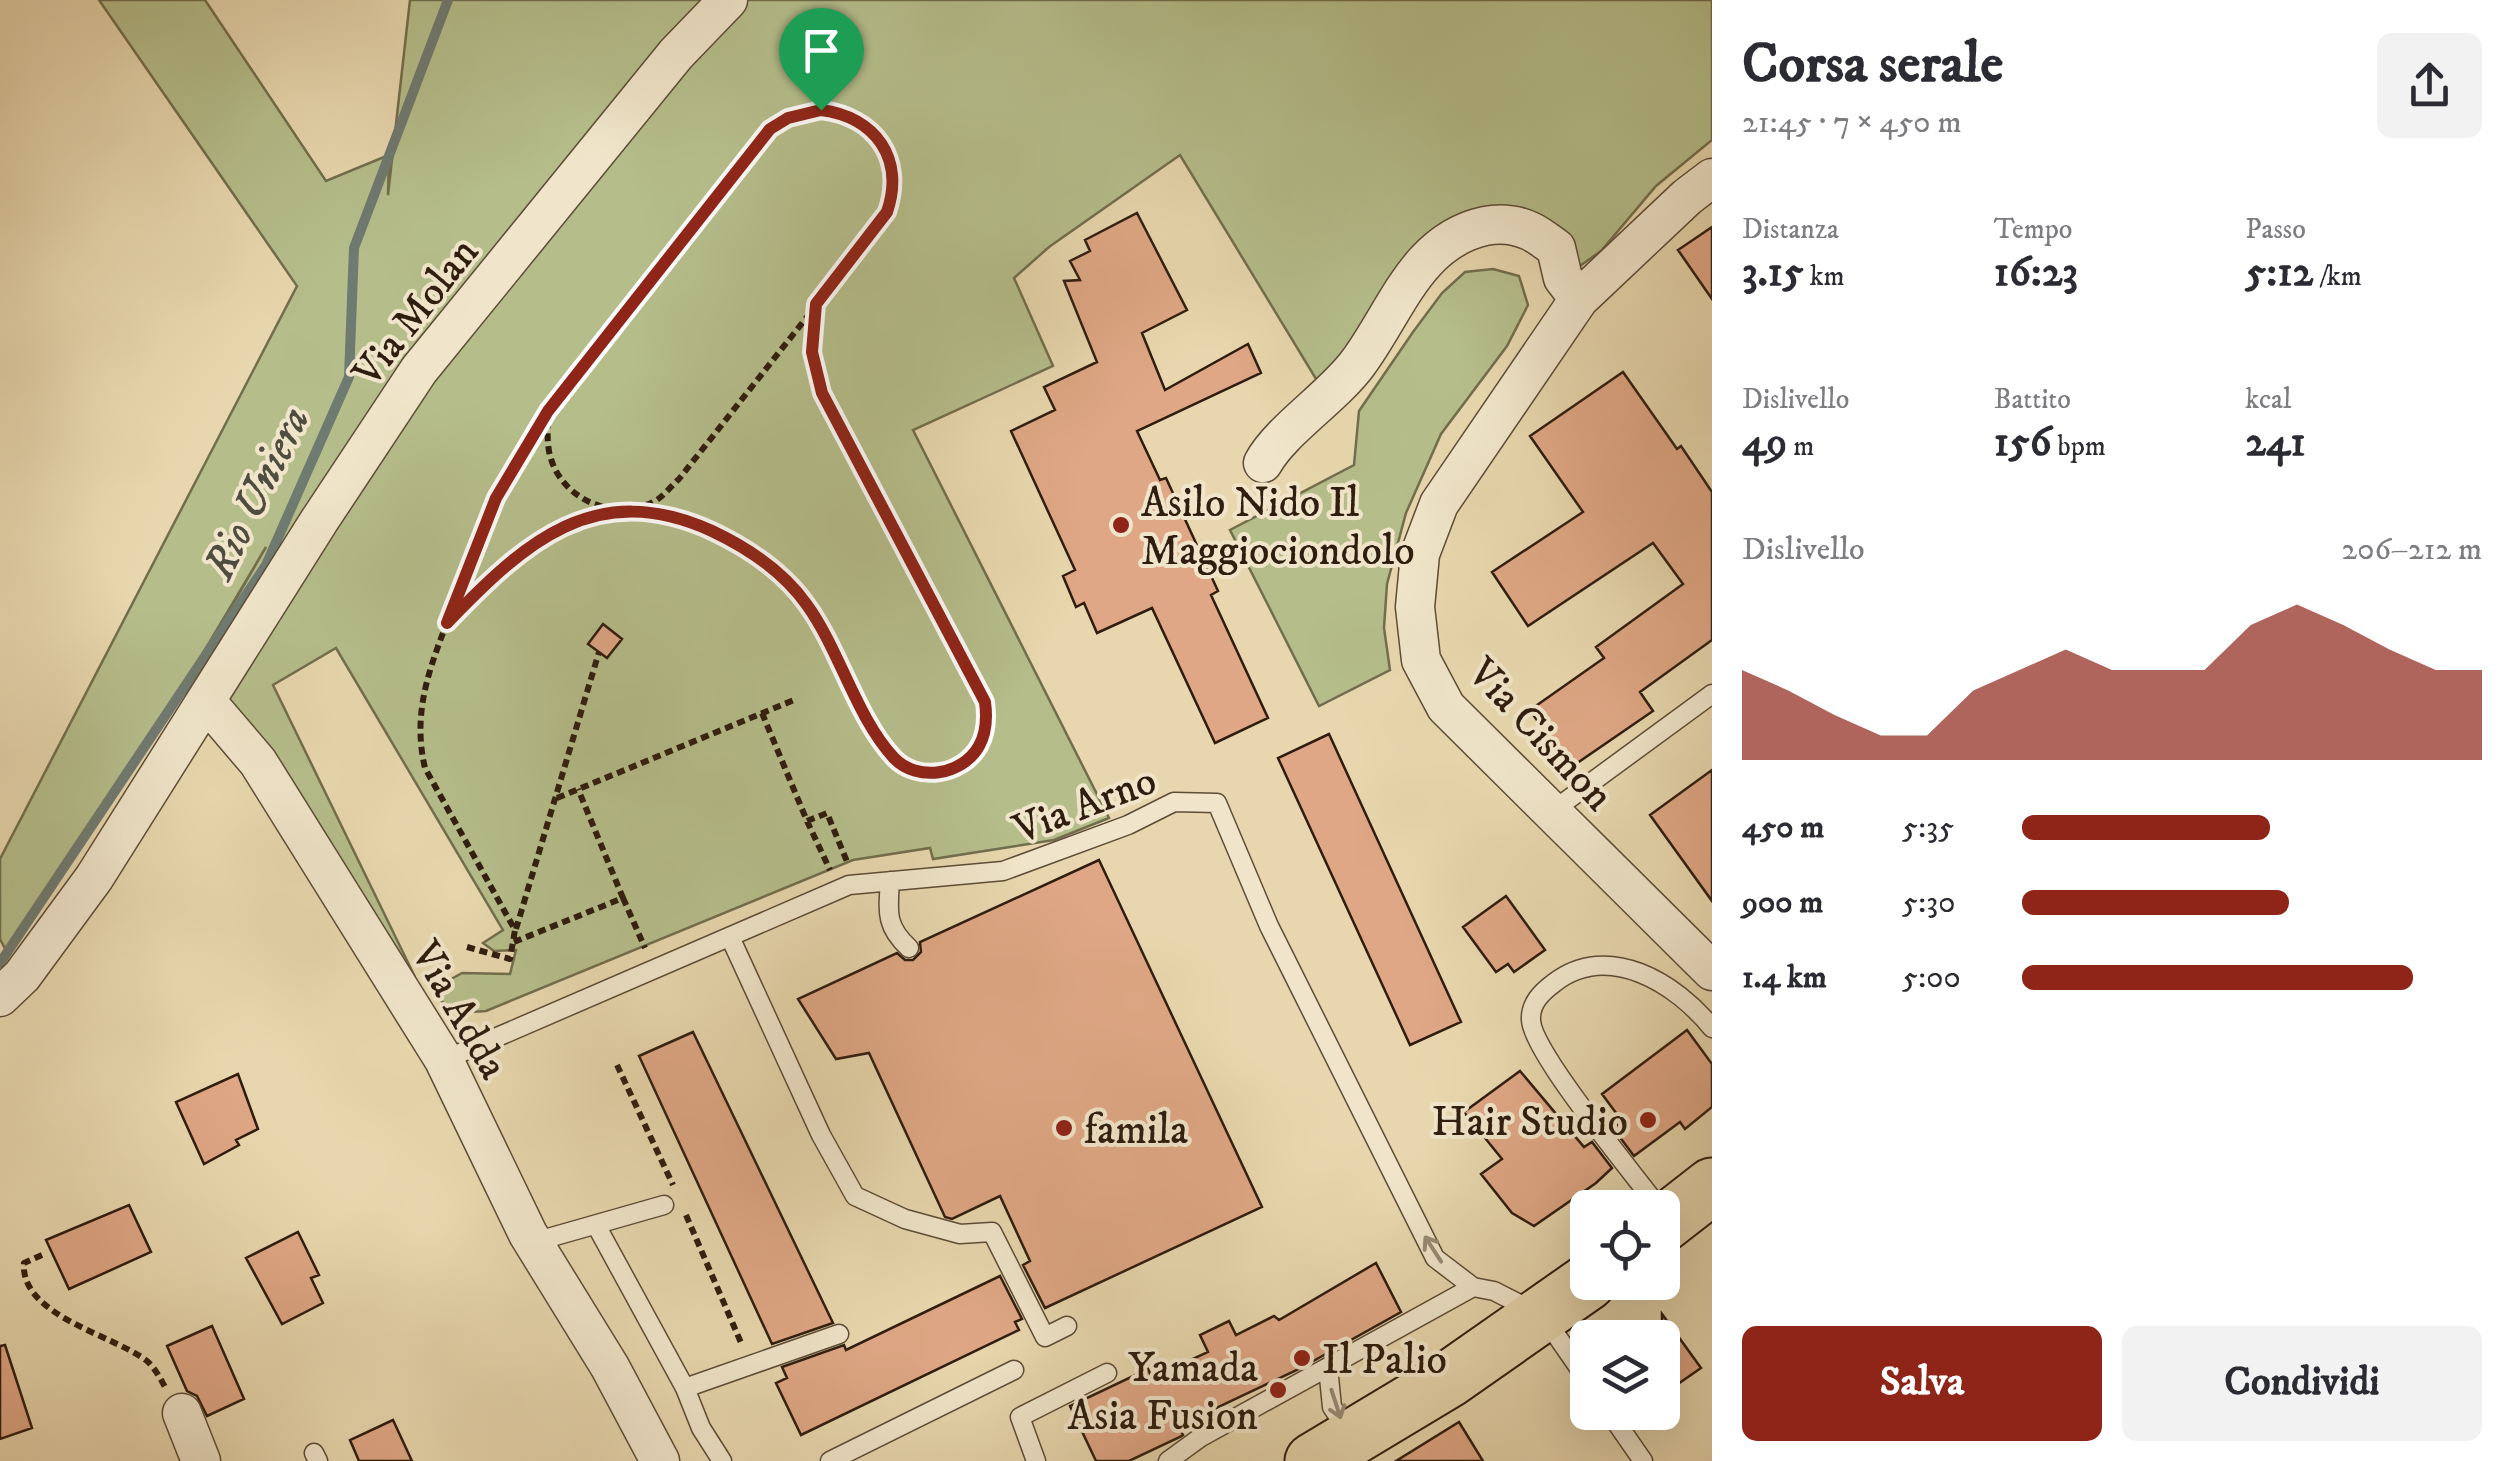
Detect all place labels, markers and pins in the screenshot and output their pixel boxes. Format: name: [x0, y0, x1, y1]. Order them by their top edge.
pin: [779, 8, 864, 111]
place label: Asilo Nido Il Maggiociondolo: [1141, 478, 1415, 578]
marker: Asilo Nido Il Maggiociondolo: [1110, 514, 1132, 536]
place label: Hair Studio: [1431, 1097, 1628, 1149]
place label: famila: [1084, 1105, 1188, 1157]
marker: Hair Studio: [1637, 1109, 1659, 1131]
marker: famila: [1053, 1117, 1075, 1139]
place label: Il Palio: [1322, 1335, 1447, 1387]
place label: Yamada Asia Fusion: [1067, 1343, 1258, 1443]
marker: Il Palio: [1291, 1347, 1313, 1369]
marker: Yamada Asia Fusion: [1267, 1379, 1289, 1401]

